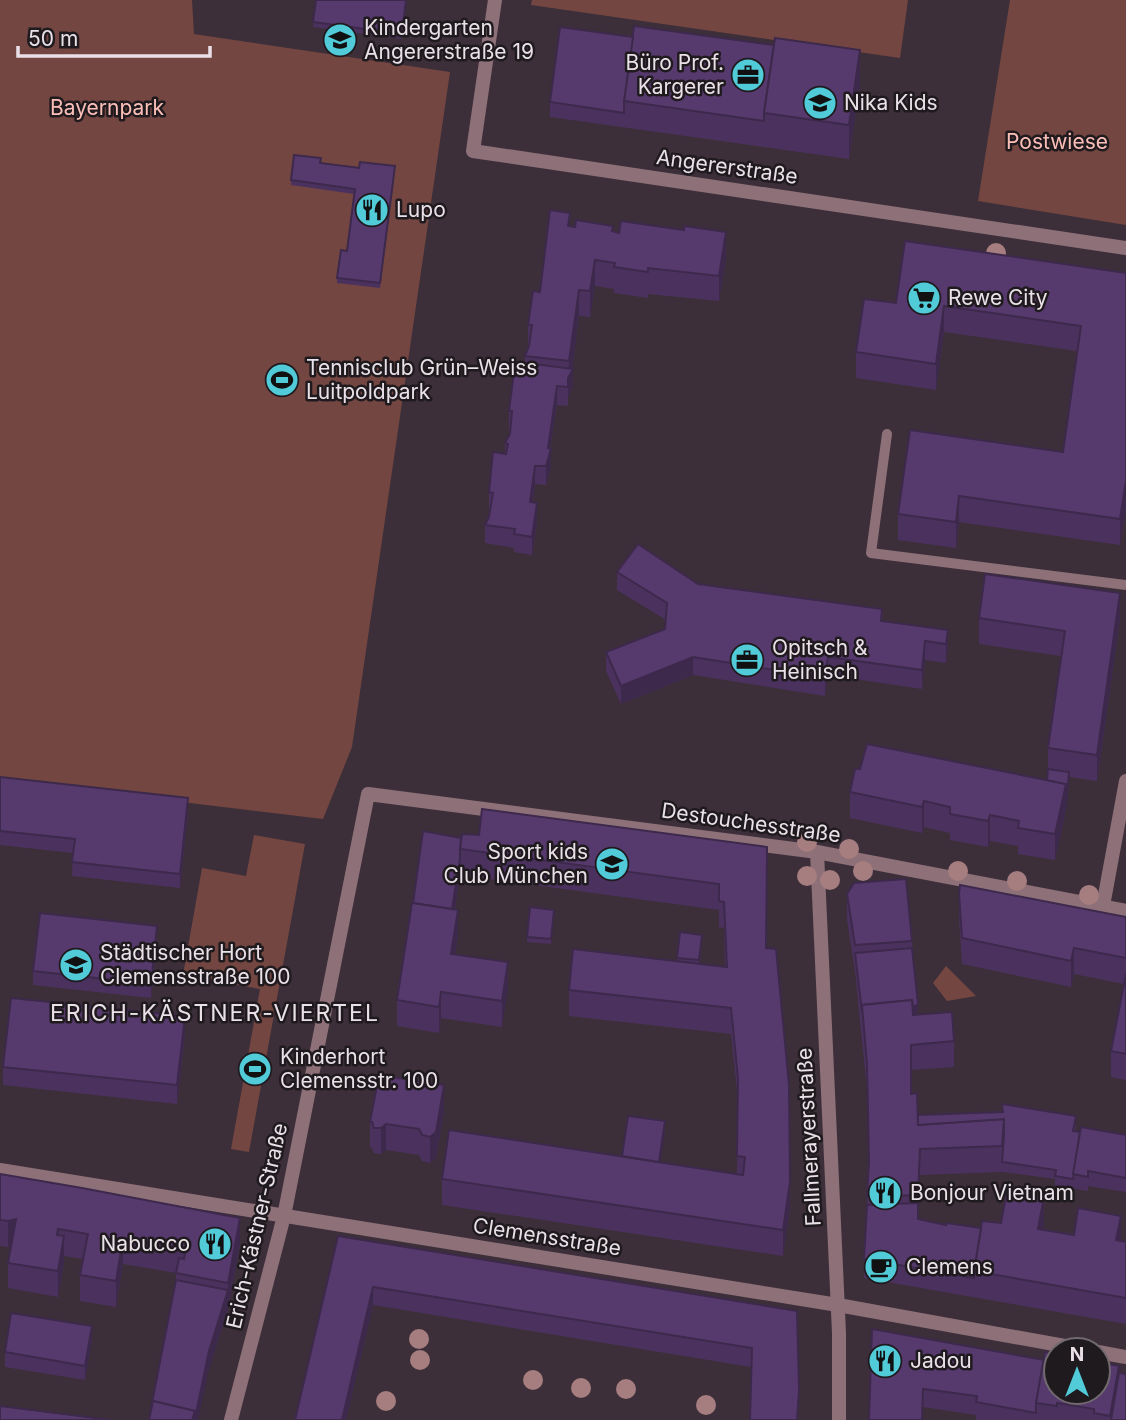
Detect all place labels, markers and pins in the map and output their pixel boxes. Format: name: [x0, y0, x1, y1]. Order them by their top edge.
place label: Kindergarten Angererstraße 19: [364, 15, 534, 64]
school or university icon: Kindergarten Angererstraße 19: [321, 21, 359, 59]
place label: Büro Prof. Kargerer: [626, 50, 724, 99]
office icon: Büro Prof. Kargerer: [729, 56, 767, 94]
school or university icon: Nika Kids: [801, 84, 839, 122]
place label: Nika Kids: [844, 90, 938, 115]
restaurant icon: Lupo: [353, 191, 391, 229]
place label: Lupo: [396, 197, 446, 222]
supermarket icon: Rewe City: [905, 279, 943, 317]
place label: Rewe City: [948, 285, 1048, 310]
place label: Tennisclub Grün–Weiss Luitpoldpark: [306, 355, 537, 404]
sports icon: Tennisclub Grün–Weiss Luitpoldpark: [263, 361, 301, 399]
place label: Opitsch & Heinisch: [772, 635, 868, 684]
office icon: Opitsch & Heinisch: [728, 641, 766, 679]
place label: Sport kids Club München: [444, 839, 588, 888]
school or university icon: Sport kids Club München: [593, 845, 631, 883]
place label: Städtischer Hort Clemensstraße 100: [100, 940, 291, 989]
school or university icon: Städtischer Hort Clemensstraße 100: [57, 946, 95, 984]
place label: Kinderhort Clemensstr. 100: [280, 1044, 438, 1093]
sports icon: Kinderhort Clemensstr. 100: [236, 1050, 274, 1088]
restaurant icon: Bonjour Vietnam: [866, 1174, 904, 1212]
place label: Bonjour Vietnam: [910, 1180, 1074, 1205]
restaurant icon: Nabucco: [196, 1225, 234, 1263]
place label: Nabucco: [101, 1231, 190, 1256]
cafe icon: Clemens: [862, 1248, 900, 1286]
place label: Clemens: [906, 1254, 993, 1279]
restaurant icon: Jadou: [866, 1342, 904, 1380]
place label: Jadou: [910, 1348, 972, 1373]

